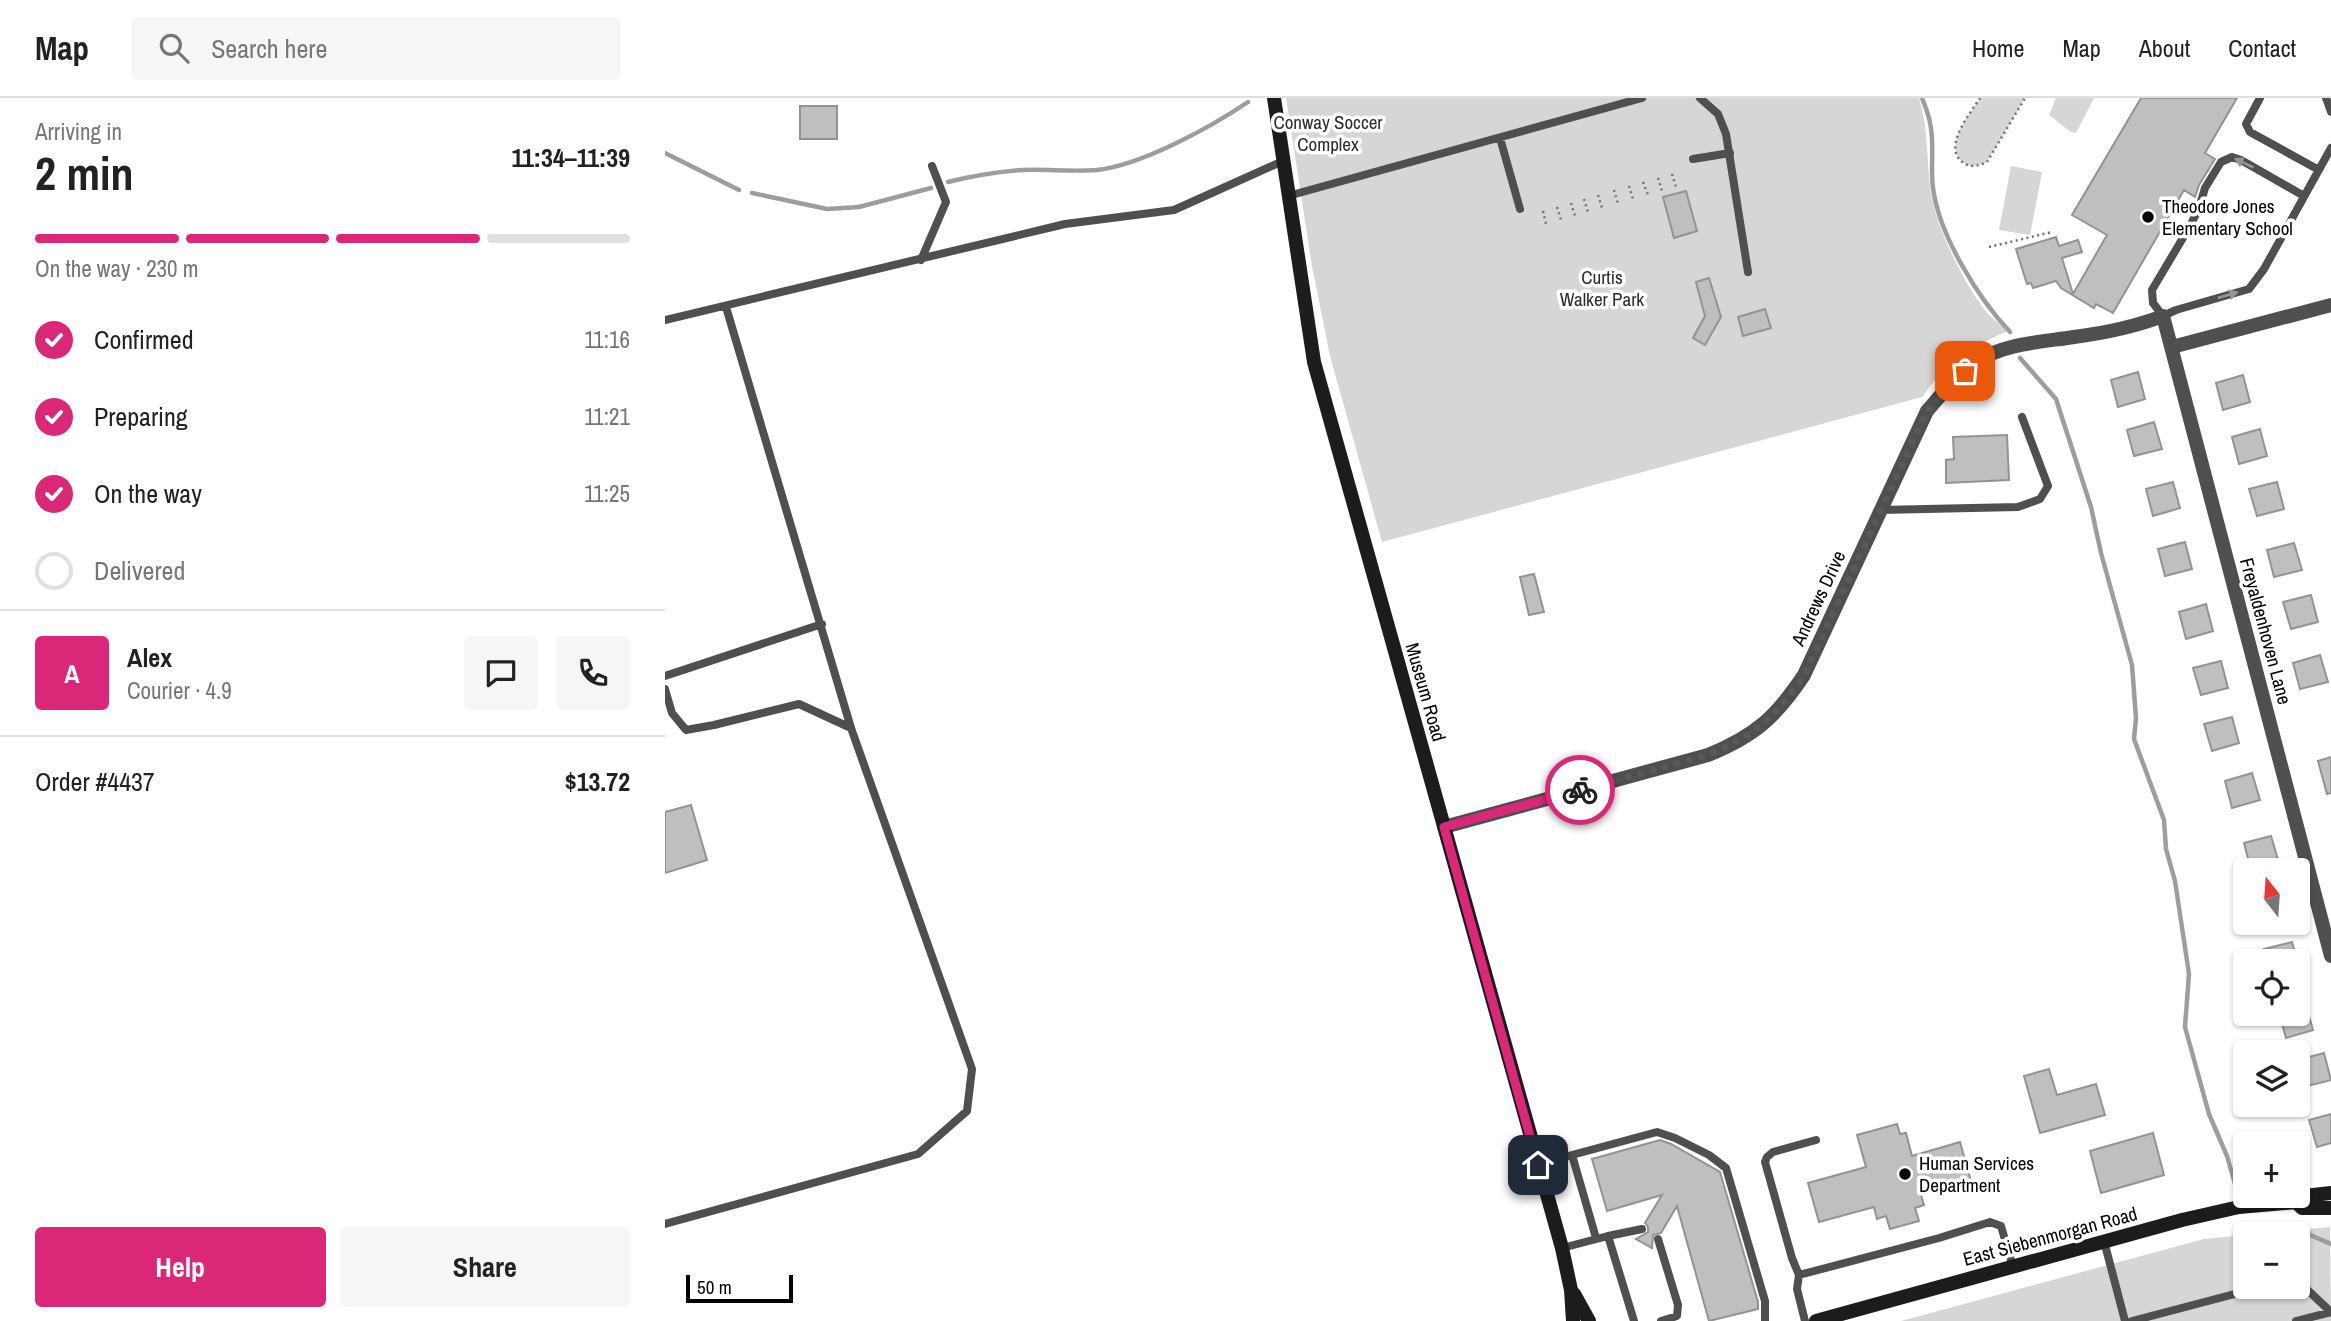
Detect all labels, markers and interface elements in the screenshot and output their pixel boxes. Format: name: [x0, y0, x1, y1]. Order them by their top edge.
search box: [131, 17, 621, 80]
text: Map: [35, 26, 89, 70]
icon: search: [155, 29, 193, 67]
text: Search here: [211, 31, 327, 66]
text: Home: [1972, 32, 2024, 64]
text: Map: [2062, 32, 2101, 64]
text: About: [2139, 32, 2190, 64]
text: Contact: [2228, 32, 2296, 64]
park label: Conway Soccer Complex: [1273, 109, 1383, 157]
text: Arriving in: [35, 116, 122, 147]
text: 11:34–11:39: [511, 140, 630, 175]
text: 2 min: [35, 142, 134, 204]
one-way arrow: [2234, 157, 2254, 169]
place label: Theodore Jones Elementary School: [2162, 193, 2293, 241]
marker: Theodore Jones Elementary School: [2140, 209, 2156, 225]
text: On the way · 230 m: [35, 253, 199, 284]
park label: Curtis Walker Park: [1560, 264, 1644, 312]
one-way arrow: [2217, 290, 2238, 300]
icon: check: [35, 321, 73, 359]
text: Confirmed: [94, 322, 194, 357]
text: 11:16: [584, 324, 630, 355]
pin: [1935, 341, 1995, 401]
icon: bag: [1946, 352, 1984, 390]
icon: check: [35, 398, 73, 436]
text: Preparing: [94, 399, 188, 434]
text: 11:21: [584, 401, 630, 432]
icon: check: [35, 475, 73, 513]
text: On the way: [94, 476, 202, 511]
text: 11:25: [584, 478, 630, 509]
street label: Andrews Drive: [1784, 546, 1851, 651]
text: Delivered: [94, 553, 185, 588]
street label: Freyaldenhoven Lane: [2234, 555, 2298, 707]
button: chat: [464, 636, 538, 710]
button: phone: [556, 636, 630, 710]
text: Alex: [127, 640, 172, 675]
street label: Museum Road: [1400, 640, 1452, 744]
text: A: [64, 656, 80, 691]
text: Courier · 4.9: [127, 675, 232, 706]
courier: [1545, 755, 1615, 825]
text: Order #4437: [35, 764, 155, 799]
text: $13.72: [565, 764, 630, 799]
icon: bike: [1561, 771, 1599, 809]
north arrow: [2233, 858, 2310, 934]
map controls: [2233, 858, 2310, 1299]
button: locate: [2233, 949, 2310, 1026]
button: layers: [2233, 1040, 2310, 1117]
button: +: [2233, 1131, 2310, 1208]
pin: [1508, 1135, 1568, 1195]
icon: home: [1519, 1146, 1557, 1184]
place label: Human Services Department: [1919, 1150, 2034, 1198]
marker: Human Services Department: [1897, 1166, 1913, 1182]
street label: East Siebenmorgan Road: [1960, 1200, 2140, 1272]
button: −: [2233, 1222, 2310, 1299]
button: Help: [35, 1227, 326, 1307]
button: Share: [340, 1227, 630, 1307]
scale bar: [686, 1272, 793, 1304]
text: 50 m: [697, 1274, 732, 1300]

